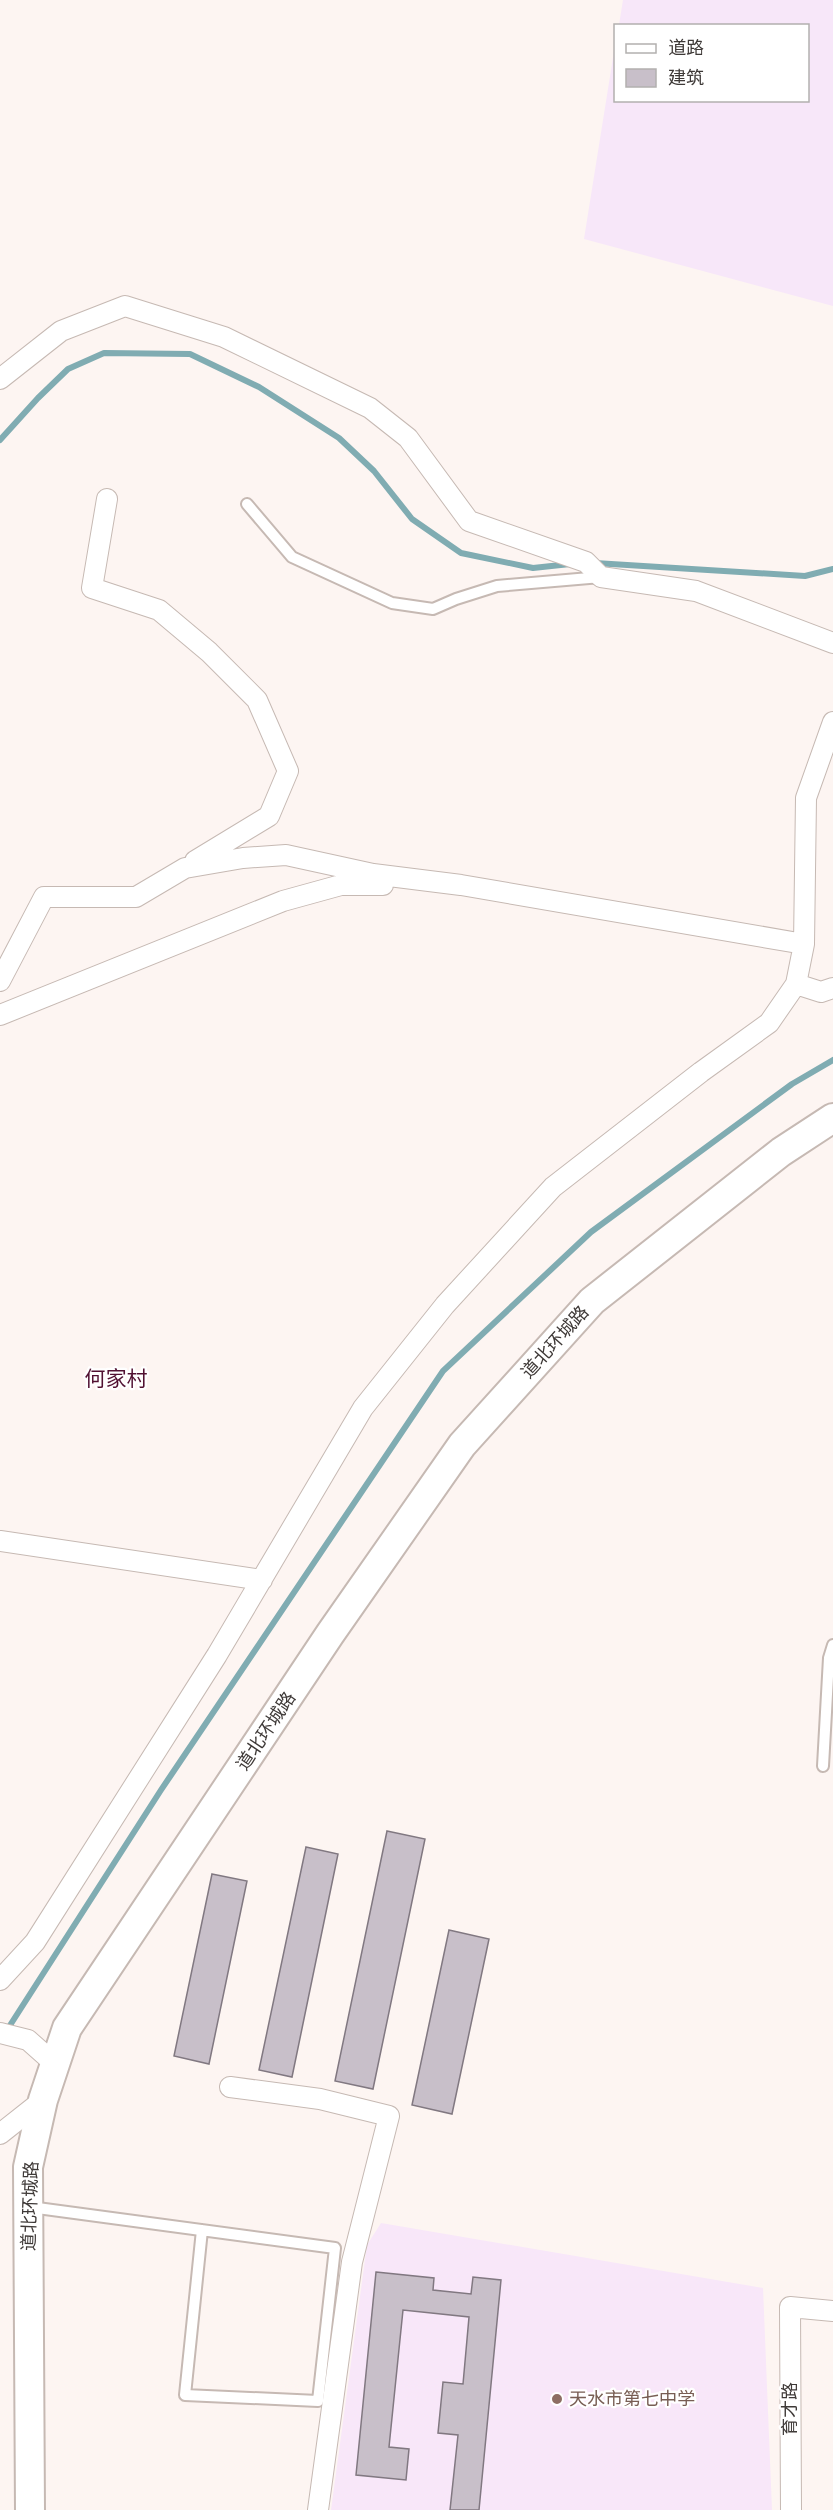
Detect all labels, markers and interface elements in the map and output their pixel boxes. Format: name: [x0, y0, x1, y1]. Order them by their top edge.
legend: [614, 24, 809, 102]
text: 道路: [668, 37, 704, 57]
text: 建筑: [668, 67, 704, 87]
street label: 道北环城路: [517, 1301, 592, 1381]
district label: 何家村: [85, 1366, 148, 1390]
street label: 道北环城路: [232, 1688, 299, 1773]
street label: 道北环城路: [17, 2161, 41, 2251]
street label: 育才路: [779, 2382, 799, 2436]
place label: 天水市第七中学: [569, 2388, 695, 2408]
marker: 天水市第七中学: [550, 2392, 564, 2406]

